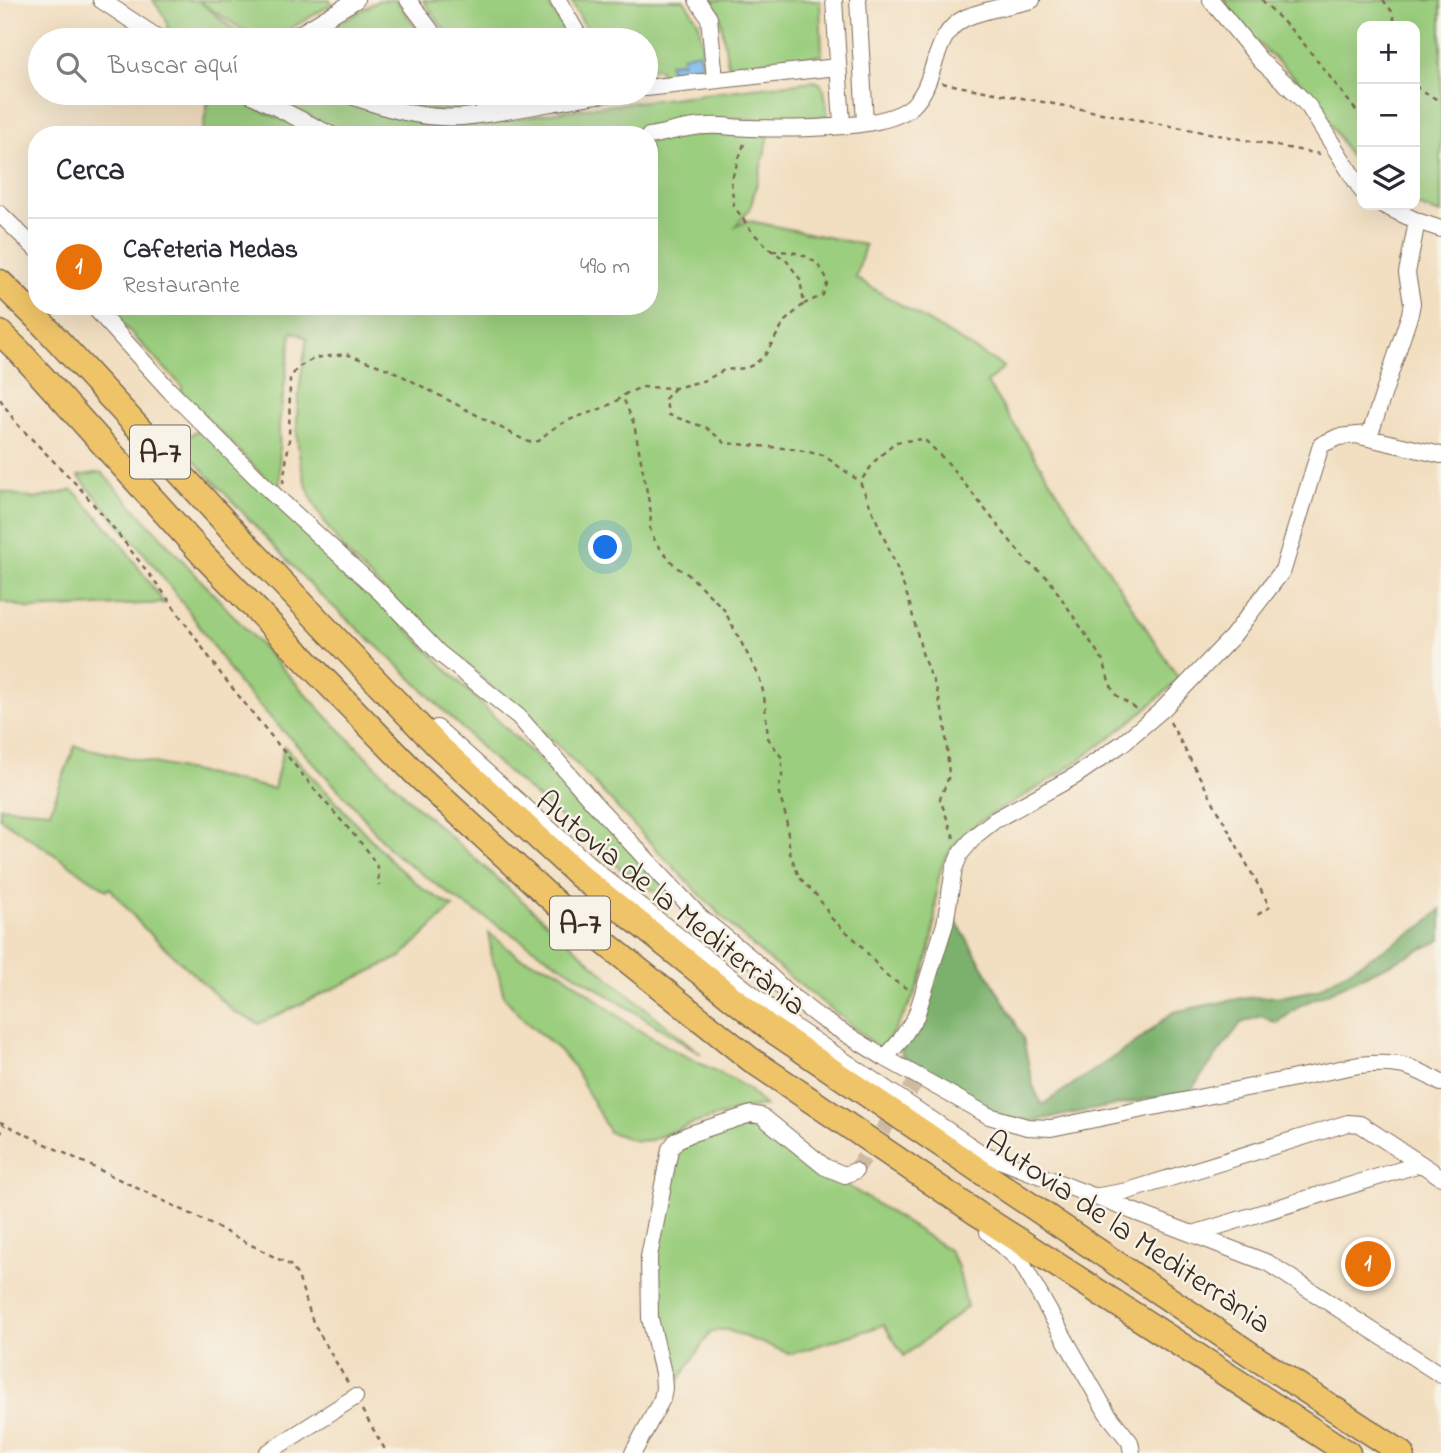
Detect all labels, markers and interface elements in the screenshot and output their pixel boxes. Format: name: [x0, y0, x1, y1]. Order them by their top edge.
map controls: [1357, 21, 1420, 210]
button: +: [1357, 21, 1420, 84]
search box: [28, 28, 658, 105]
icon: search: [52, 48, 90, 86]
text: Buscar aquí: [108, 48, 238, 86]
button: −: [1357, 84, 1420, 147]
button: layers: [1357, 147, 1420, 210]
text: Cerca: [56, 150, 125, 194]
text: Cafeteria Medas: [123, 232, 298, 270]
text: 1: [75, 251, 83, 284]
text: 490 m: [580, 251, 630, 284]
text: Restaurante: [123, 270, 240, 303]
road number: A-7: [130, 426, 190, 478]
your location: [588, 530, 622, 564]
street label: Autovia de la Mediterrània: [524, 780, 816, 1029]
road number: A-7: [550, 897, 610, 950]
street label: Autovia de la Mediterrània: [974, 1120, 1280, 1348]
pin: 1: [1345, 1238, 1391, 1290]

